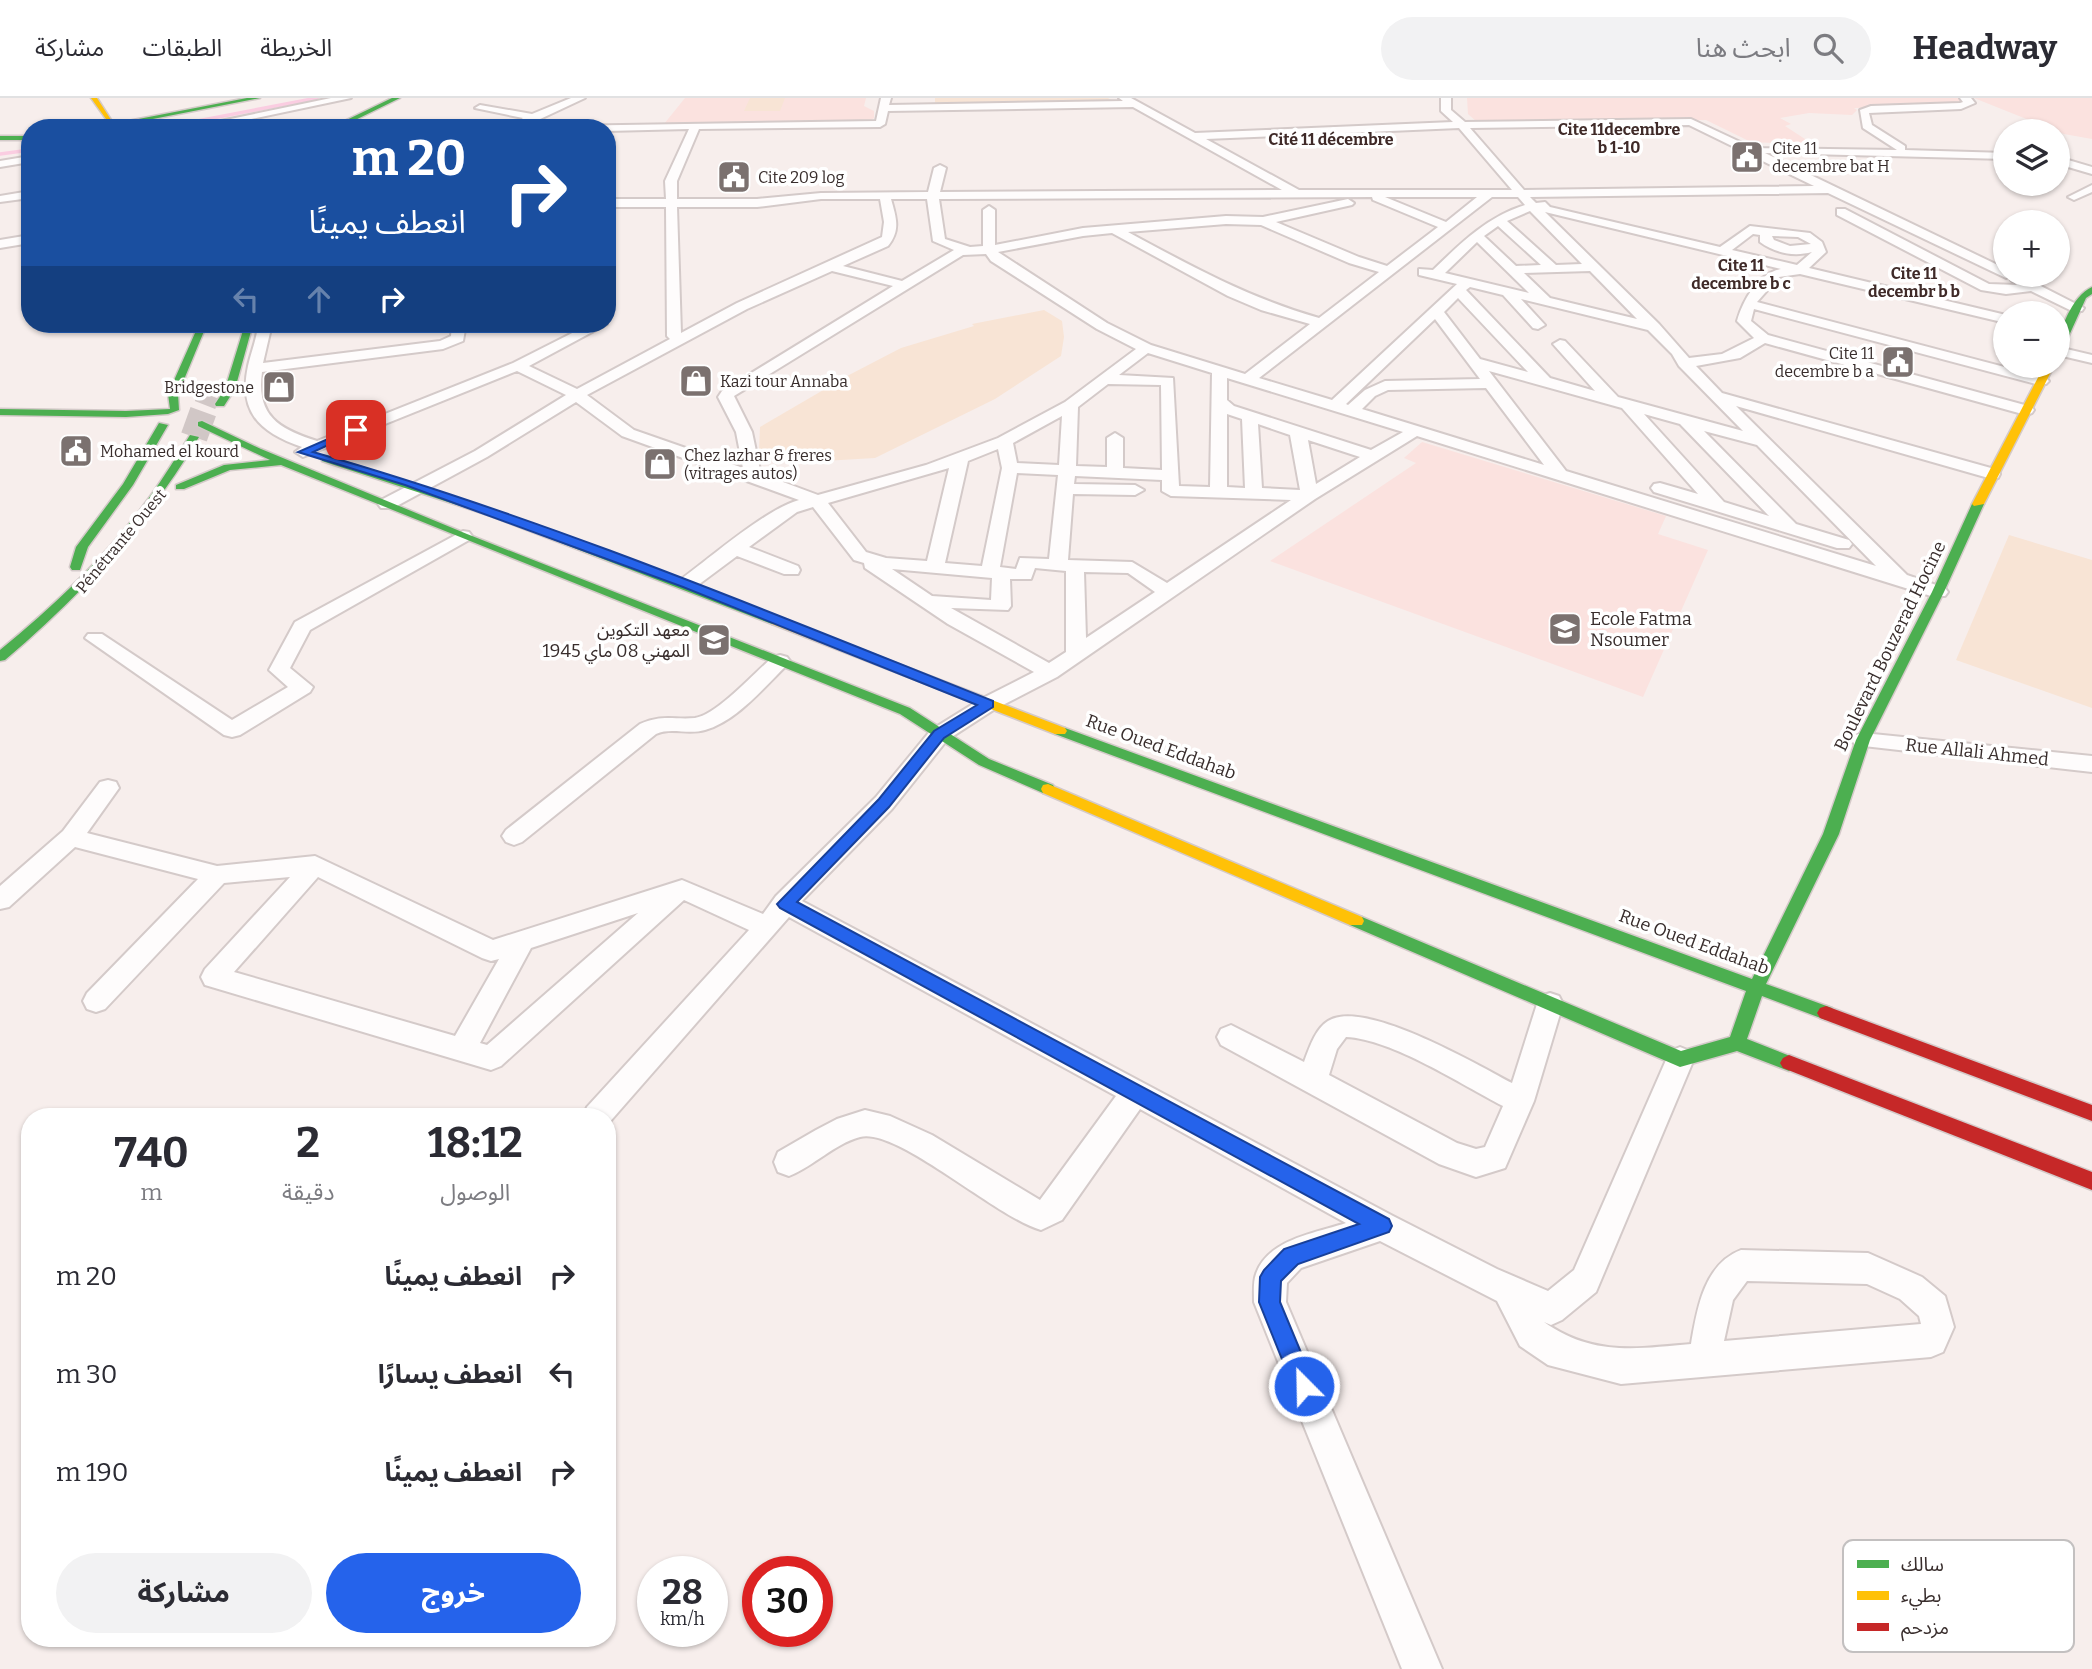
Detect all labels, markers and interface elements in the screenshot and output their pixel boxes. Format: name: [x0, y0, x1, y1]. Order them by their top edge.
search box: [1381, 17, 1871, 80]
text: Headway: [1913, 28, 2057, 68]
icon: search: [1809, 29, 1847, 67]
text: ابحث هنا: [1696, 33, 1791, 64]
text: مشاركة: [35, 34, 104, 62]
text: الطبقات: [142, 34, 222, 62]
text: الخريطة: [260, 34, 332, 62]
map controls: [1993, 119, 2070, 378]
button: layers: [1993, 119, 2070, 196]
district label: Cite 11decembre b 1-10: [1558, 120, 1680, 157]
text: 20 m: [352, 129, 466, 188]
district label: Cité 11 décembre: [1268, 130, 1394, 149]
public building icon: Cite 11 decembre bat H: [1728, 138, 1766, 176]
place label: Cite 11 decembre bat H: [1772, 139, 1890, 176]
icon: right: [490, 147, 581, 238]
public building icon: Cite 209 log: [715, 158, 753, 196]
place label: Cite 209 log: [758, 168, 844, 187]
text: انعطف يمينًا: [309, 203, 466, 241]
button: +: [1993, 210, 2070, 287]
district label: Cite 11 decembre b c: [1691, 256, 1791, 293]
district label: Cite 11 decembr b b: [1868, 264, 1960, 301]
icon: left: [227, 280, 265, 318]
icon: ahead: [300, 280, 338, 318]
icon: right: [373, 280, 411, 318]
button: −: [1993, 301, 2070, 378]
public building icon: Cite 11 decembre b a: [1879, 343, 1917, 381]
place label: Cite 11 decembre b a: [1775, 344, 1874, 381]
shop icon: Kazi tour Annaba: [677, 362, 715, 400]
shop icon: Bridgestone: [260, 368, 298, 406]
place label: Kazi tour Annaba: [720, 372, 848, 391]
place label: Bridgestone: [164, 378, 254, 397]
pin: [326, 400, 386, 460]
icon: arrive: [337, 411, 375, 449]
public building icon: Mohamed el kourd: [57, 432, 95, 470]
place label: Mohamed el kourd: [100, 442, 239, 461]
shop icon: Chez lazhar & freres (vitrages autos): [641, 445, 679, 483]
place label: Chez lazhar & freres (vitrages autos): [684, 446, 832, 483]
street label: Pénétrante Ouest: [72, 485, 170, 597]
street label: Boulevard Bouzerad Hocine: [1829, 537, 1951, 755]
place label: Ecole Fatma Nsoumer: [1590, 608, 1692, 651]
school or university icon: Ecole Fatma Nsoumer: [1546, 610, 1584, 648]
place label: معهد التكوين المهني 08 ماي 1945: [543, 619, 690, 664]
school or university icon: معهد التكوين المهني 08 ماي 1945: [695, 621, 733, 659]
street label: Rue Oued Eddahab: [1083, 710, 1239, 784]
street label: Rue Allali Ahmed: [1904, 734, 2050, 771]
street label: Rue Oued Eddahab: [1616, 905, 1772, 979]
text: 2: [296, 1118, 320, 1168]
text: 18:12: [428, 1118, 523, 1168]
text: 740: [114, 1128, 189, 1178]
text: m: [141, 1178, 162, 1206]
text: دقيقة: [282, 1178, 334, 1206]
text: الوصول: [440, 1178, 510, 1206]
icon: right: [543, 1257, 581, 1295]
text: 20 m: [56, 1261, 117, 1292]
text: انعطف يمينًا: [384, 1261, 522, 1292]
position arrow: [1267, 1349, 1341, 1423]
icon: left: [543, 1355, 581, 1393]
text: 30 m: [56, 1359, 118, 1390]
text: انعطف يسارًا: [378, 1359, 522, 1390]
icon: right: [543, 1453, 581, 1491]
text: 190 m: [56, 1457, 128, 1488]
text: انعطف يمينًا: [384, 1457, 522, 1488]
legend: [1843, 1540, 2074, 1652]
button: مشاركة: [56, 1553, 312, 1633]
button: خروج: [326, 1553, 581, 1633]
text: سالك: [1901, 1553, 1944, 1576]
speed limit sign: 30: [742, 1556, 833, 1647]
text: 28: [662, 1571, 703, 1613]
text: بطيء: [1901, 1584, 1941, 1610]
text: km/h: [660, 1608, 705, 1630]
text: مزدحم: [1901, 1616, 1949, 1642]

